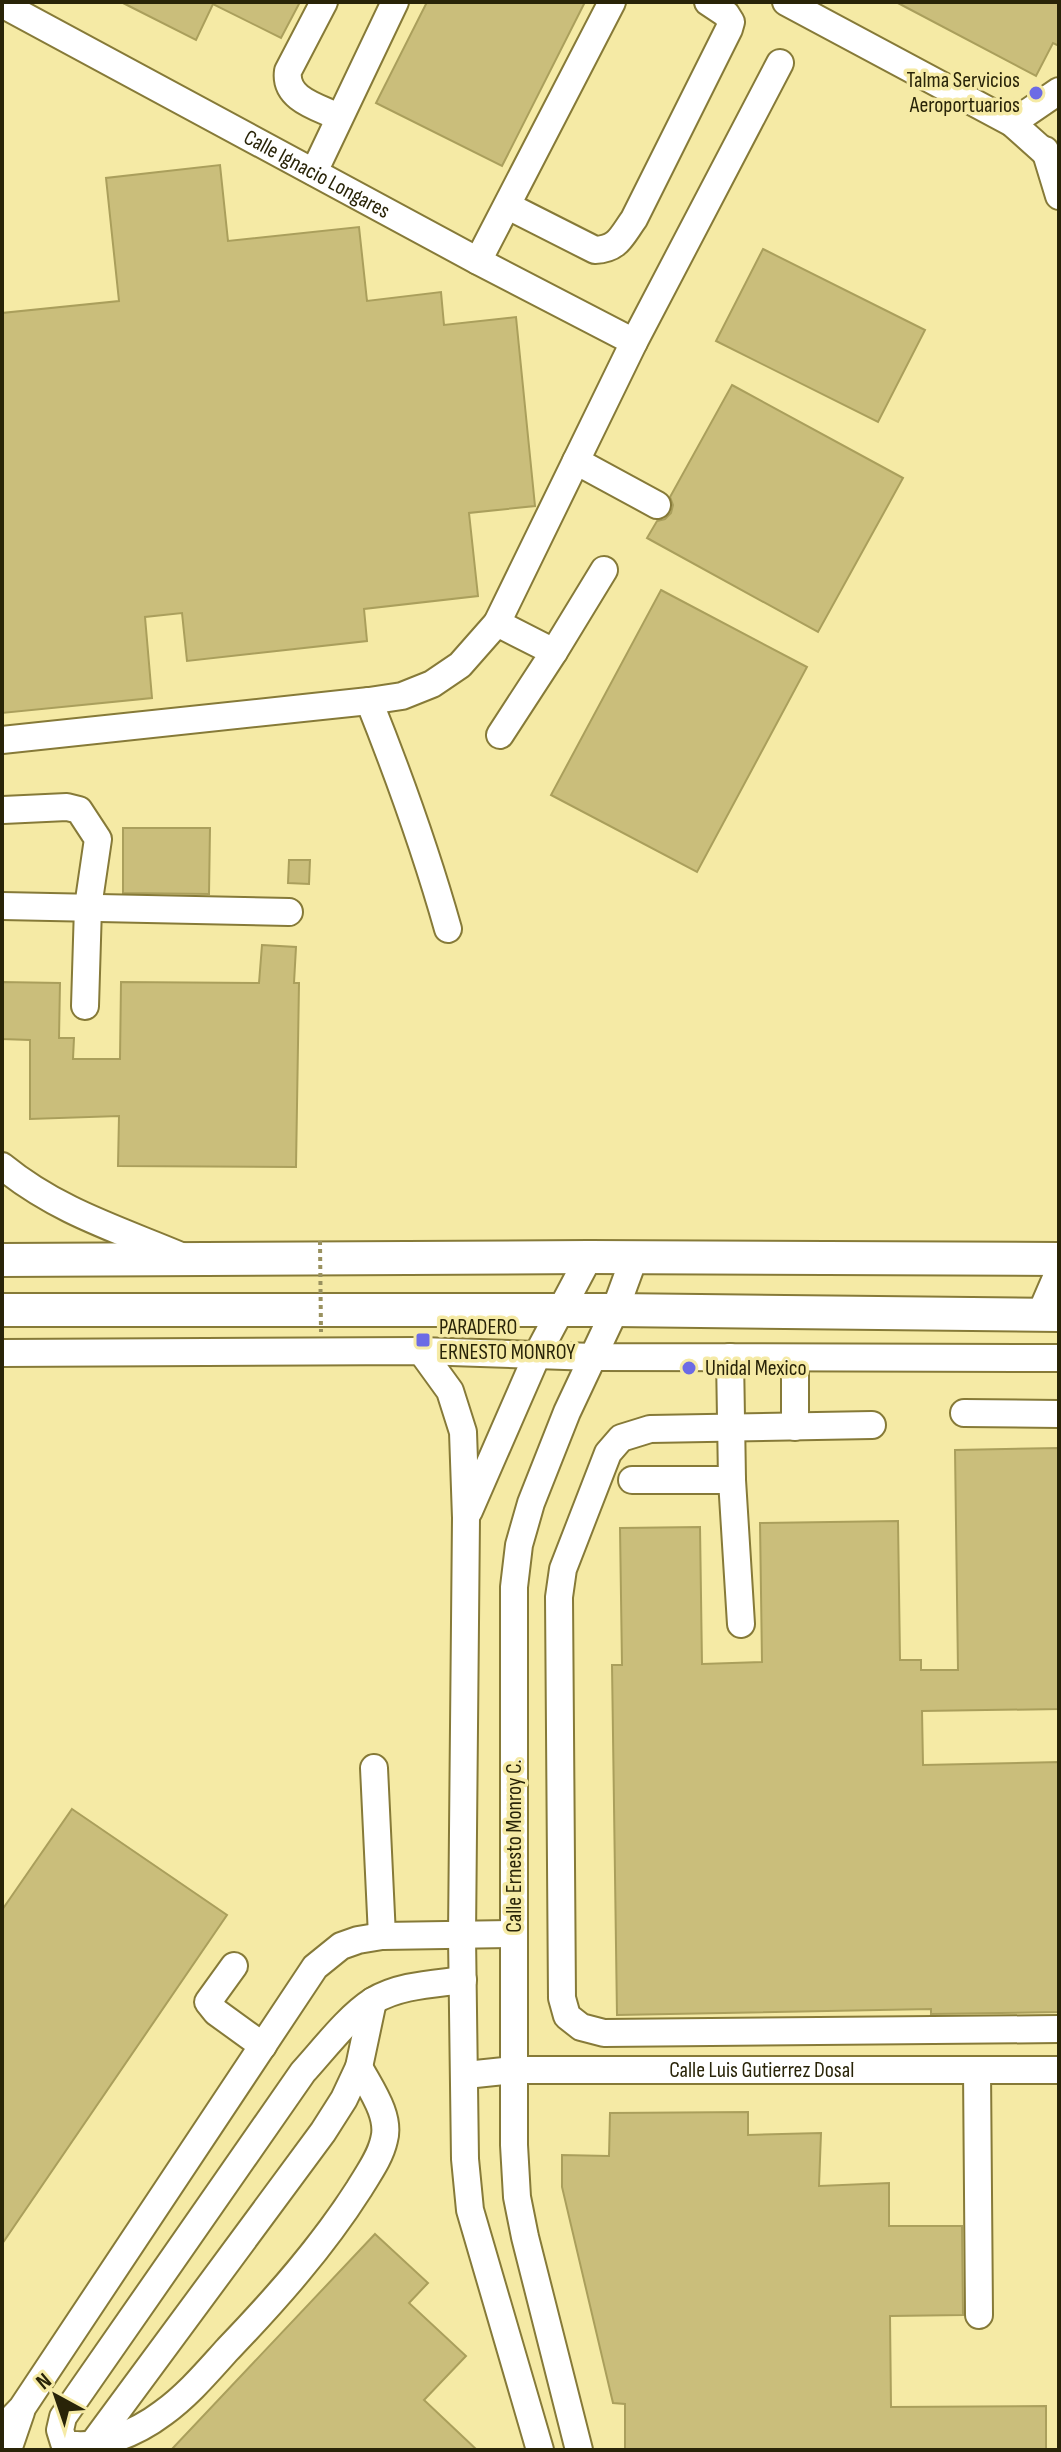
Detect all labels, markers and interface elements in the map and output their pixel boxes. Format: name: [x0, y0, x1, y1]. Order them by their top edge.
place label: Talma Servicios Aeroportuarios: [907, 67, 1020, 119]
marker: Talma Servicios Aeroportuarios: [1027, 84, 1045, 102]
street label: Calle Ignacio Longares: [239, 124, 395, 225]
place label: PARADERO ERNESTO MONROY: [439, 1314, 575, 1366]
marker: PARADERO ERNESTO MONROY: [414, 1331, 432, 1349]
place label: Unidal Mexico: [705, 1355, 807, 1382]
marker: Unidal Mexico: [680, 1359, 698, 1377]
street label: Calle Ernesto Monroy C.: [501, 1759, 528, 1933]
street label: Calle Luis Gutierrez Dosal: [669, 2057, 854, 2084]
north arrow: [16, 2356, 96, 2436]
text: N: [31, 2368, 57, 2396]

